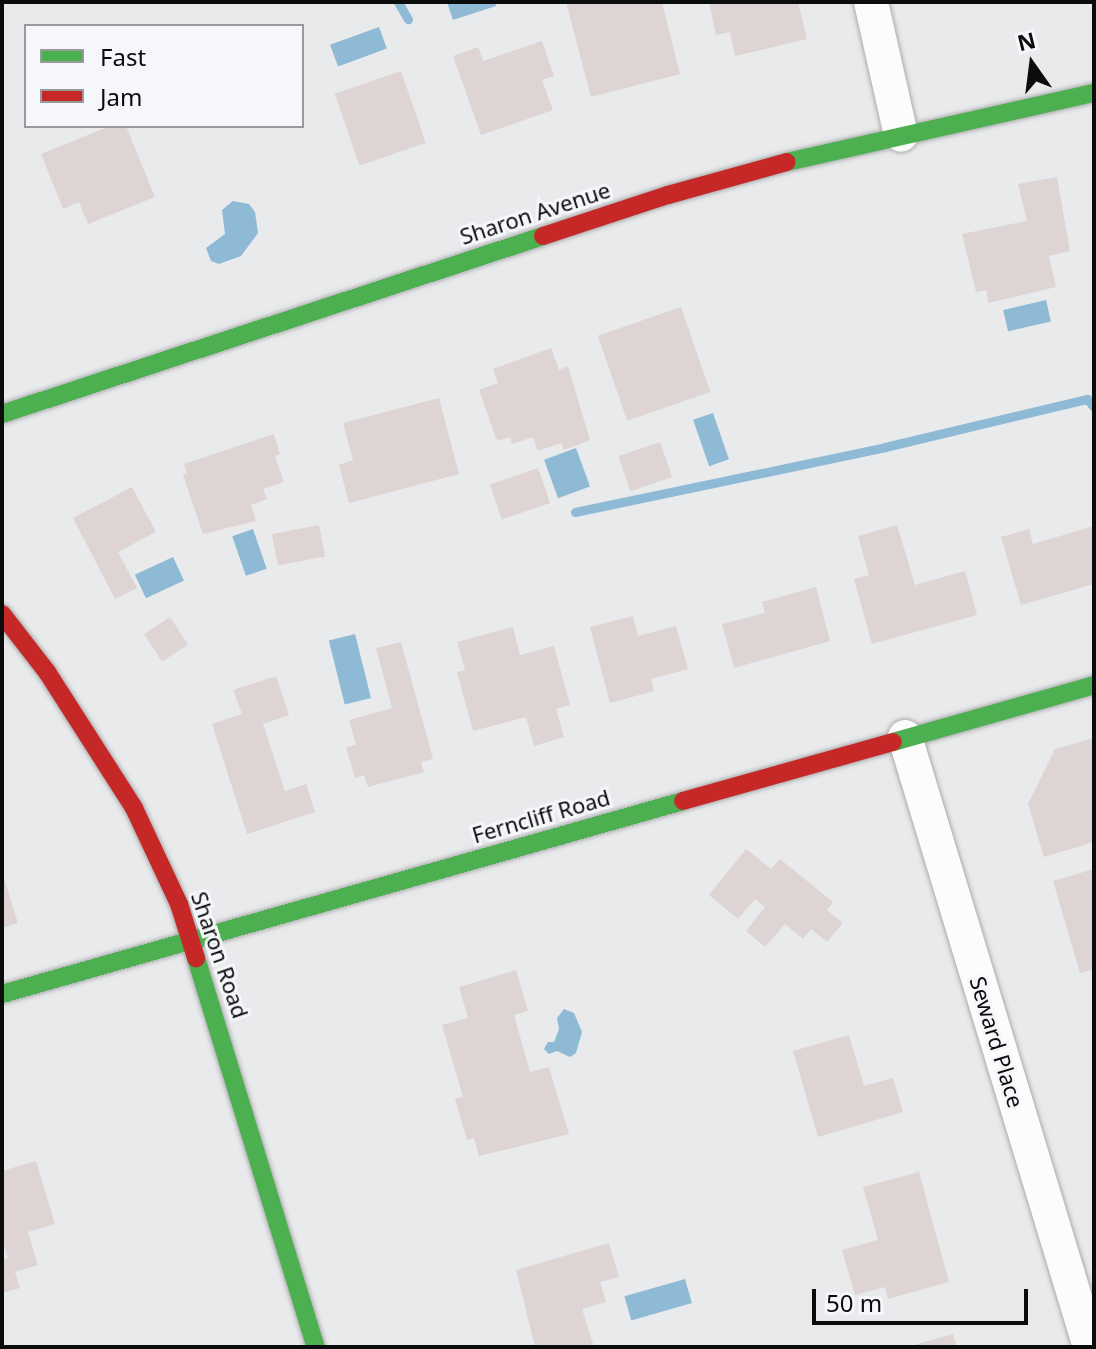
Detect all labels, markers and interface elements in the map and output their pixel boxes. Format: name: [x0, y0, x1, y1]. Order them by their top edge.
legend: [24, 24, 304, 128]
north arrow: [992, 24, 1072, 104]
text: N: [1014, 24, 1038, 57]
text: Fast: [100, 40, 146, 73]
text: Jam: [100, 80, 142, 113]
street label: Sharon Avenue: [456, 176, 614, 250]
street label: Ferncliff Road: [469, 784, 613, 848]
street label: Sharon Road: [186, 888, 254, 1022]
street label: Seward Place: [965, 973, 1029, 1111]
scale bar: [816, 1273, 1032, 1323]
text: 50 m: [826, 1286, 882, 1319]

